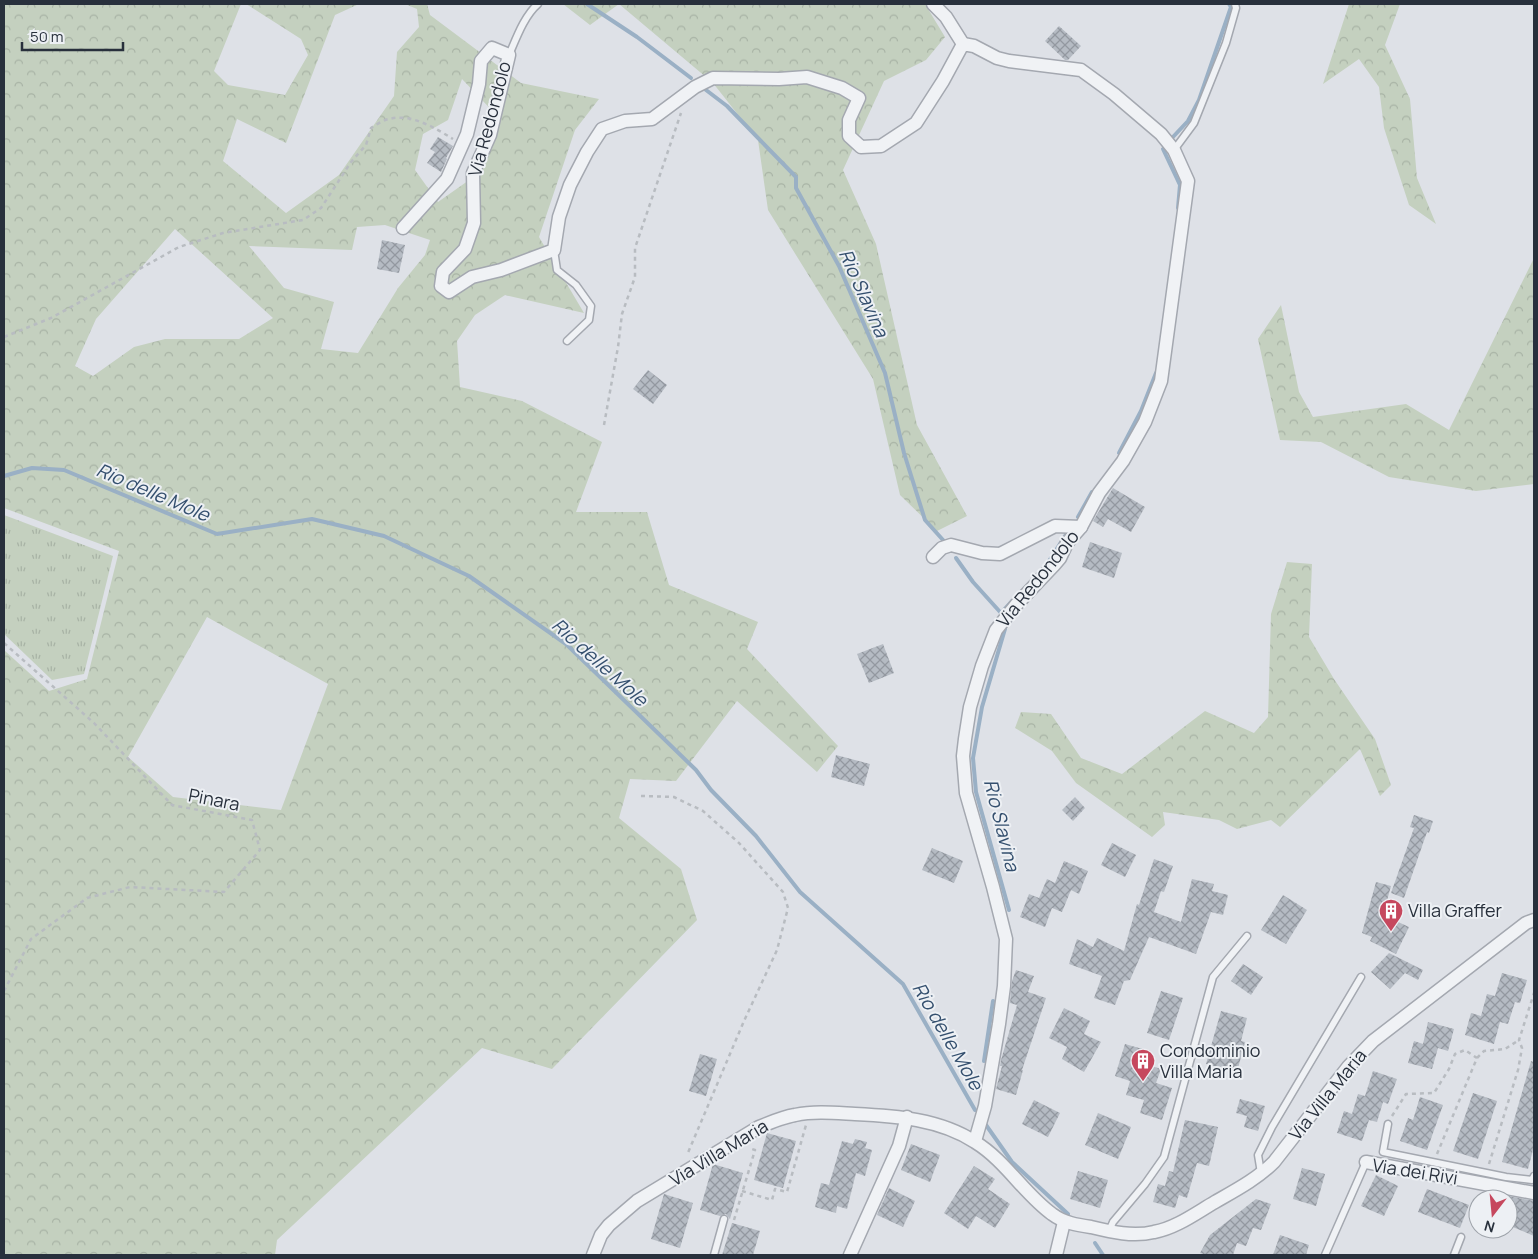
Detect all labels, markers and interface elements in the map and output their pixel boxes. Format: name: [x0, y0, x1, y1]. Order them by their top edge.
scale bar: [22, 20, 124, 52]
text: 50 m: [30, 26, 64, 47]
street label: Via Redondolo: [462, 59, 516, 179]
water label: Rio Slavina: [833, 245, 896, 342]
water label: Rio delle Mole: [93, 457, 215, 528]
street label: Via Redondolo: [991, 525, 1084, 632]
water label: Rio delle Mole: [547, 612, 655, 713]
water label: Rio Slavina: [978, 776, 1026, 875]
street label: Pinara: [186, 782, 242, 816]
building icon: Villa Graffer: [1378, 898, 1404, 932]
place label: Villa Graffer: [1408, 898, 1503, 922]
water label: Rio delle Mole: [907, 977, 990, 1096]
place label: Condominio Villa Maria: [1160, 1038, 1260, 1083]
street label: Via Villa Maria: [1283, 1044, 1371, 1145]
building icon: Condominio Villa Maria: [1130, 1048, 1156, 1082]
street label: Via Villa Maria: [665, 1113, 772, 1191]
street label: Via dei Rivi: [1371, 1152, 1460, 1190]
north arrow: [1468, 1189, 1518, 1239]
text: N: [1482, 1216, 1497, 1237]

